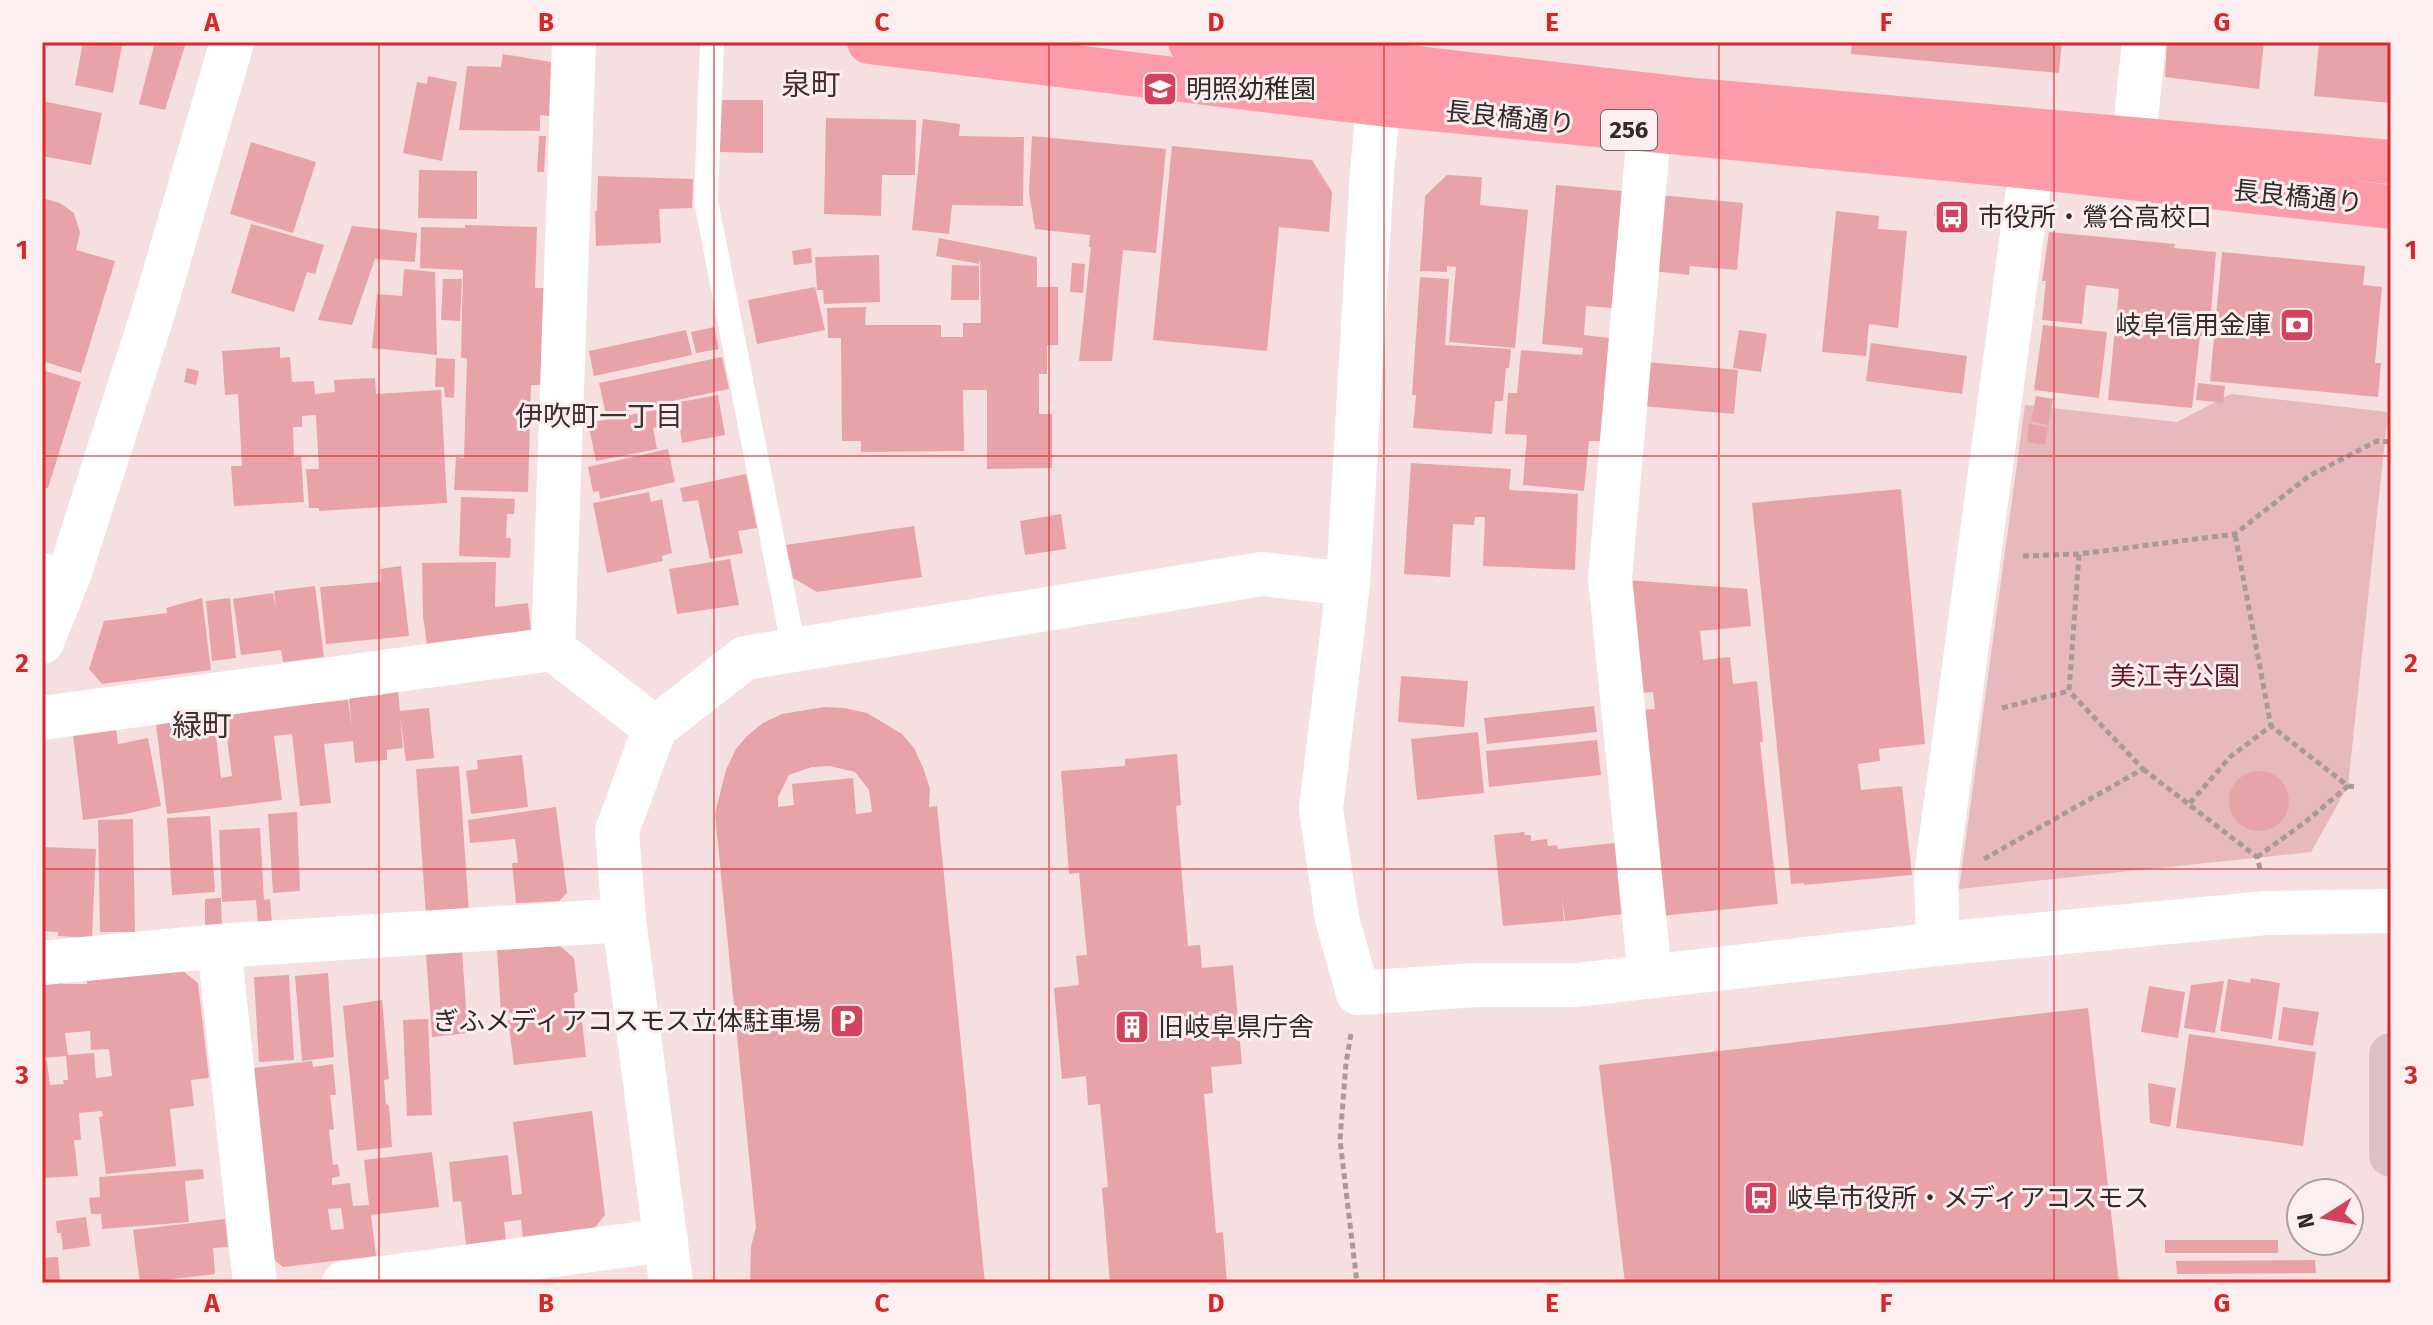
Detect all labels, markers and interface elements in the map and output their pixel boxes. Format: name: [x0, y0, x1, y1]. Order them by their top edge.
text: A: [203, 7, 220, 38]
text: B: [538, 7, 554, 38]
text: C: [875, 7, 890, 38]
text: D: [1208, 7, 1225, 38]
text: E: [1545, 7, 1559, 38]
text: F: [1880, 7, 1893, 38]
text: G: [2214, 7, 2230, 38]
district label: 泉町: [781, 67, 841, 103]
school or university icon: 明照幼稚園: [1141, 70, 1179, 108]
place label: 明照幼稚園: [1186, 74, 1316, 105]
street label: 長良橋通り: [1444, 96, 1576, 140]
road number: 256: [1601, 110, 1657, 150]
street label: 長良橋通り: [2232, 175, 2364, 219]
bus stop icon: 市役所・鶯谷高校口: [1933, 198, 1971, 236]
place label: 市役所・鶯谷高校口: [1978, 202, 2212, 233]
text: 1: [16, 235, 28, 266]
text: 1: [2405, 235, 2417, 266]
bank icon: 岐阜信用金庫: [2278, 306, 2316, 344]
place label: 岐阜信用金庫: [2115, 310, 2271, 341]
district label: 伊吹町一丁目: [515, 400, 683, 433]
text: 2: [15, 648, 29, 679]
text: 2: [2404, 648, 2418, 679]
park label: 美江寺公園: [2110, 661, 2240, 692]
district label: 緑町: [172, 708, 232, 744]
parking icon: ぎふメディアコスモス立体駐車場: [828, 1002, 866, 1040]
place label: ぎふメディアコスモス立体駐車場: [433, 1006, 821, 1037]
building icon: 旧岐阜県庁舎: [1113, 1008, 1151, 1046]
place label: 旧岐阜県庁舎: [1158, 1012, 1314, 1043]
text: 3: [14, 1060, 29, 1091]
text: 3: [2403, 1060, 2418, 1091]
north arrow: [2285, 1177, 2365, 1257]
bus stop icon: 岐阜市役所・メディアコスモス: [1742, 1179, 1780, 1217]
place label: 岐阜市役所・メディアコスモス: [1787, 1183, 2149, 1214]
text: N: [2291, 1211, 2321, 1230]
text: A: [203, 1288, 220, 1319]
text: B: [538, 1288, 554, 1319]
text: C: [875, 1288, 890, 1319]
text: D: [1208, 1288, 1225, 1319]
text: E: [1545, 1288, 1559, 1319]
text: F: [1880, 1288, 1893, 1319]
text: G: [2214, 1288, 2230, 1319]

